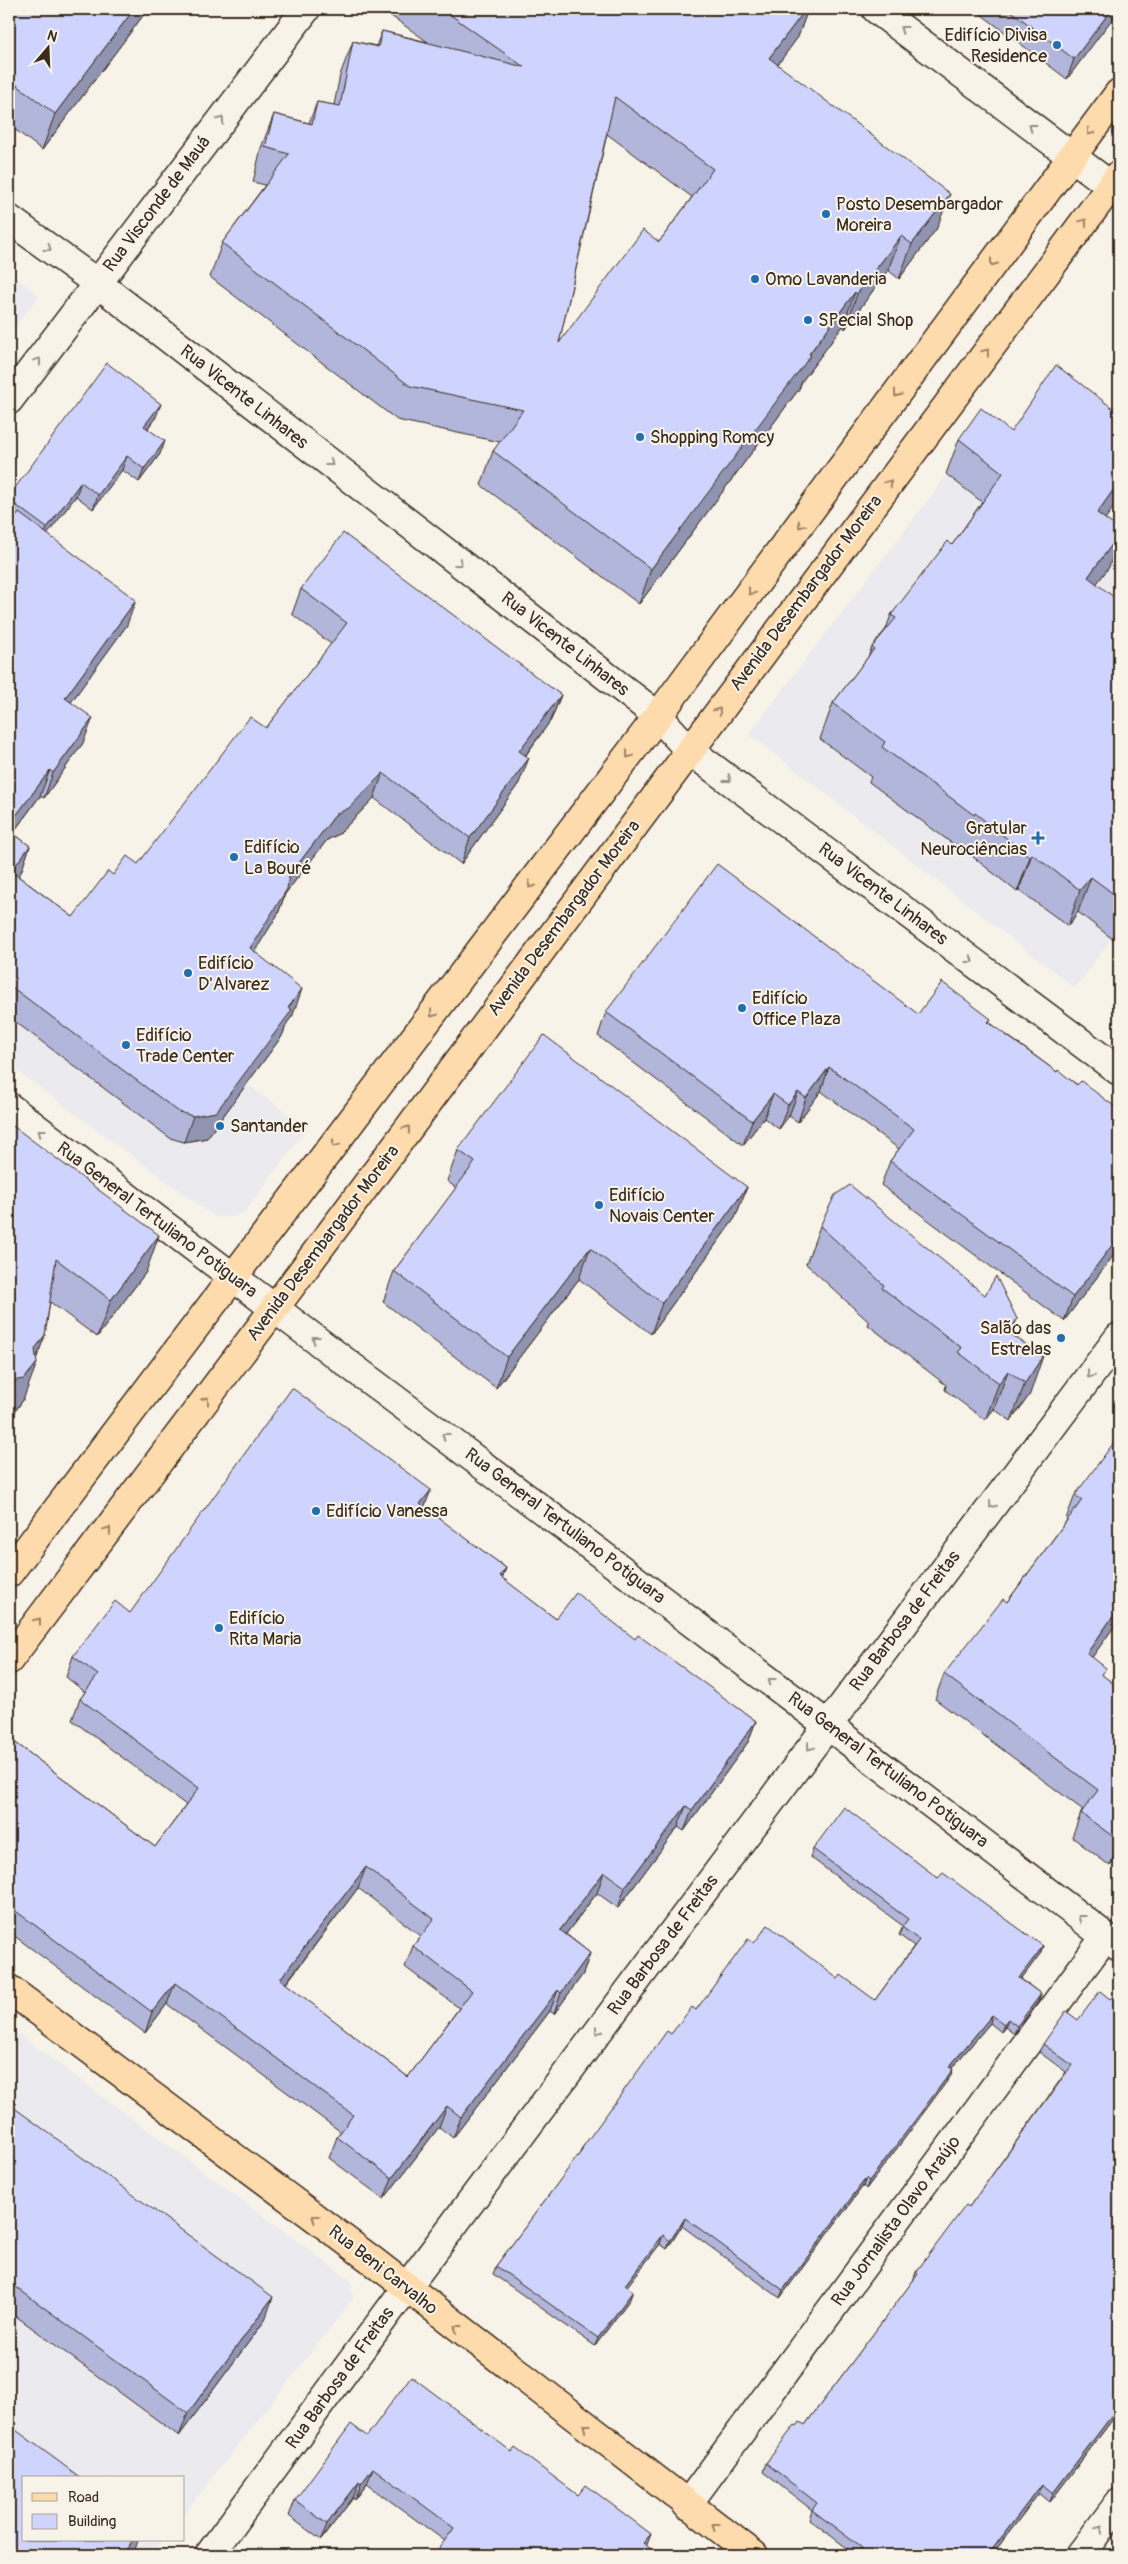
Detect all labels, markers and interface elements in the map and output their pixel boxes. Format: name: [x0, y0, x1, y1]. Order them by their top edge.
north arrow: [22, 22, 72, 72]
place label: Edifício Divisa Residence: [945, 24, 1047, 68]
one-way arrow: [899, 26, 909, 35]
text: N: [45, 27, 59, 46]
marker: Edifício Divisa Residence: [1051, 39, 1063, 51]
one-way arrow: [216, 117, 224, 126]
one-way arrow: [1028, 124, 1038, 133]
one-way arrow: [1087, 126, 1095, 135]
street label: Rua Visconde de Mauá: [98, 131, 216, 277]
place label: Posto Desembargador Moreira: [836, 193, 1004, 237]
marker: Posto Desembargador Moreira: [820, 208, 832, 220]
one-way arrow: [1078, 218, 1087, 228]
one-way arrow: [42, 242, 52, 251]
one-way arrow: [990, 257, 999, 267]
place label: Omo Lavanderia: [765, 268, 887, 291]
marker: Omo Lavanderia: [749, 273, 761, 285]
place label: SPecial Shop: [818, 309, 914, 332]
marker: SPecial Shop: [802, 314, 814, 326]
street label: Rua Vicente Linhares: [175, 340, 313, 454]
one-way arrow: [981, 349, 989, 358]
one-way arrow: [32, 357, 41, 367]
one-way arrow: [894, 388, 903, 398]
place label: Shopping Romcy: [650, 426, 775, 449]
marker: Shopping Romcy: [634, 431, 646, 443]
one-way arrow: [324, 458, 333, 466]
one-way arrow: [883, 479, 892, 489]
street label: Avenida Desembargador Moreira: [725, 490, 887, 696]
one-way arrow: [798, 519, 807, 529]
one-way arrow: [453, 557, 462, 565]
one-way arrow: [749, 586, 757, 595]
street label: Rua Vicente Linhares: [496, 587, 634, 701]
one-way arrow: [712, 707, 721, 717]
one-way arrow: [626, 749, 635, 759]
one-way arrow: [722, 773, 731, 781]
street label: Avenida Desembargador Moreira: [483, 815, 645, 1021]
place label: Gratular Neurociências: [920, 817, 1028, 861]
marker: Gratular Neurociências: [1031, 831, 1045, 845]
place label: Edifício La Bouré: [244, 836, 311, 880]
street label: Rua Vicente Linhares: [814, 838, 952, 950]
marker: Edifício La Bouré: [228, 851, 240, 863]
one-way arrow: [528, 879, 537, 889]
place label: Edifício D'Alvarez: [198, 952, 270, 996]
one-way arrow: [964, 954, 973, 962]
marker: Edifício D'Alvarez: [182, 967, 194, 979]
place label: Edifício Office Plaza: [752, 987, 841, 1031]
marker: Edifício Office Plaza: [736, 1002, 748, 1014]
one-way arrow: [430, 1008, 439, 1018]
place label: Edifício Trade Center: [136, 1024, 235, 1068]
marker: Edifício Trade Center: [120, 1039, 132, 1051]
place label: Santander: [230, 1115, 308, 1138]
marker: Santander: [214, 1120, 226, 1132]
one-way arrow: [402, 1126, 410, 1135]
one-way arrow: [37, 1129, 47, 1138]
street label: Rua General Tertuliano Potiguara: [52, 1137, 262, 1303]
one-way arrow: [332, 1138, 340, 1147]
street label: Avenida Desembargador Moreira: [242, 1140, 404, 1346]
place label: Edifício Novais Center: [609, 1184, 715, 1228]
marker: Edifício Novais Center: [593, 1199, 605, 1211]
place label: Salão das Estrelas: [980, 1317, 1051, 1361]
marker: Salão das Estrelas: [1055, 1332, 1067, 1344]
one-way arrow: [311, 1336, 321, 1345]
one-way arrow: [1087, 1369, 1096, 1379]
one-way arrow: [200, 1397, 208, 1406]
one-way arrow: [442, 1434, 451, 1442]
street label: Rua General Tertuliano Potiguara: [460, 1443, 670, 1609]
one-way arrow: [990, 1499, 998, 1508]
place label: Edifício Vanessa: [326, 1500, 448, 1523]
marker: Edifício Vanessa: [310, 1505, 322, 1517]
one-way arrow: [102, 1526, 111, 1536]
street label: Rua Barbosa de Freitas: [845, 1546, 965, 1696]
place label: Edifício Rita Maria: [229, 1607, 302, 1651]
one-way arrow: [33, 1618, 41, 1627]
marker: Edifício Rita Maria: [213, 1622, 225, 1634]
one-way arrow: [768, 1678, 777, 1686]
street label: Rua General Tertuliano Potiguara: [783, 1687, 993, 1853]
one-way arrow: [808, 1741, 816, 1750]
street label: Rua Barbosa de Freitas: [603, 1870, 723, 2020]
one-way arrow: [1078, 1915, 1087, 1923]
one-way arrow: [595, 2025, 603, 2034]
street label: Rua Jornalista Olavo Araújo: [826, 2131, 966, 2311]
one-way arrow: [311, 2215, 321, 2224]
street label: Rua Beni Carvalho: [324, 2220, 443, 2320]
street label: Rua Barbosa de Freitas: [281, 2302, 399, 2454]
one-way arrow: [453, 2325, 463, 2334]
one-way arrow: [582, 2424, 592, 2433]
legend: [22, 2476, 185, 2542]
text: Road: [68, 2488, 99, 2507]
text: Building: [68, 2512, 116, 2531]
one-way arrow: [711, 2523, 721, 2532]
one-way arrow: [1094, 2525, 1103, 2535]

